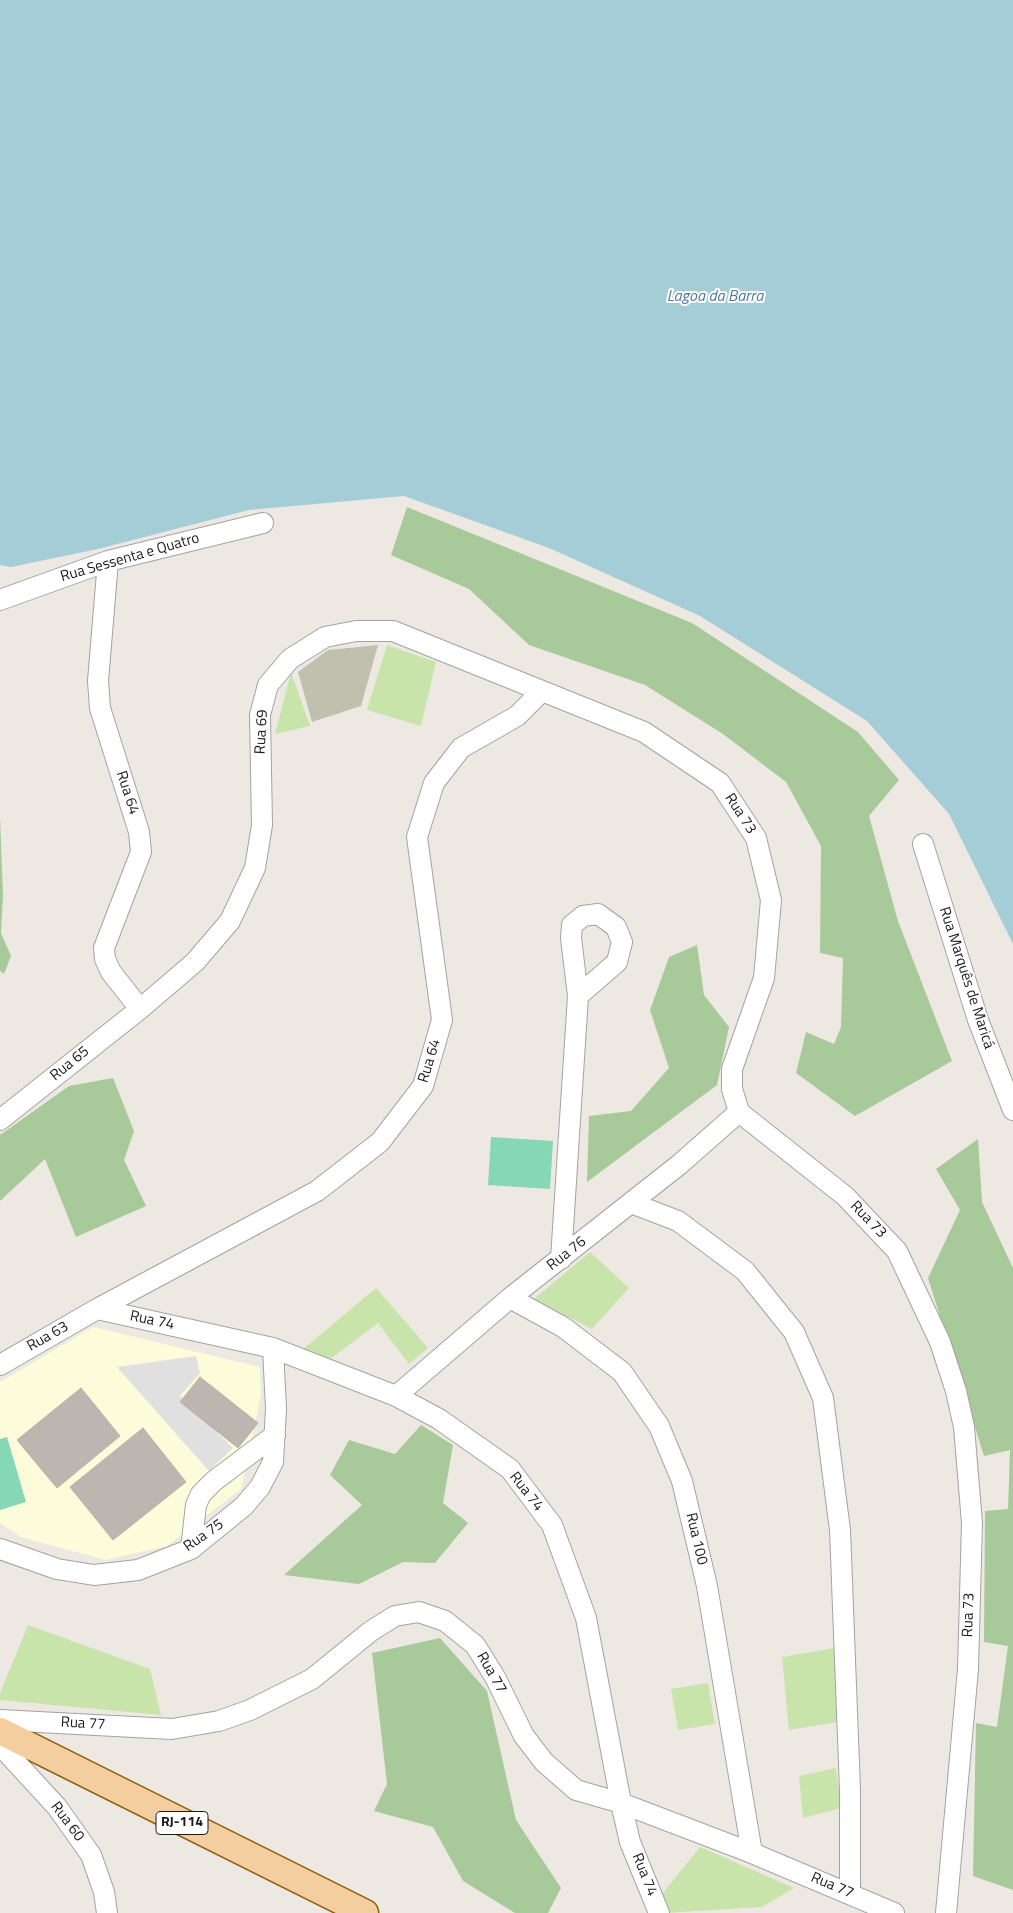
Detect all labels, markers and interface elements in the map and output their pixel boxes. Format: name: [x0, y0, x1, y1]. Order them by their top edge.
water label: Lagoa da Barra: [667, 287, 763, 307]
street label: Rua Sessenta e Quatro: [58, 530, 202, 586]
street label: Rua 69: [252, 709, 272, 755]
street label: Rua 64: [112, 769, 142, 817]
street label: Rua 73: [720, 790, 760, 838]
street label: Rua Marquês de Maricá: [935, 905, 997, 1051]
street label: Rua 64: [415, 1037, 445, 1085]
street label: Rua 65: [47, 1043, 93, 1085]
street label: Rua 73: [846, 1198, 890, 1242]
street label: Rua 76: [544, 1233, 590, 1275]
street label: Rua 74: [128, 1308, 176, 1334]
street label: Rua 63: [24, 1318, 72, 1356]
street label: Rua 74: [505, 1469, 547, 1515]
street label: Rua 100: [681, 1511, 711, 1567]
street label: Rua 75: [180, 1516, 228, 1556]
street label: Rua 73: [959, 1592, 979, 1638]
street label: Rua 77: [472, 1649, 510, 1697]
street label: Rua 77: [60, 1714, 106, 1734]
street label: Rua 60: [46, 1799, 88, 1845]
road number: RJ-114: [156, 1812, 208, 1835]
street label: Rua 74: [627, 1851, 661, 1899]
street label: Rua 77: [808, 1869, 856, 1903]

